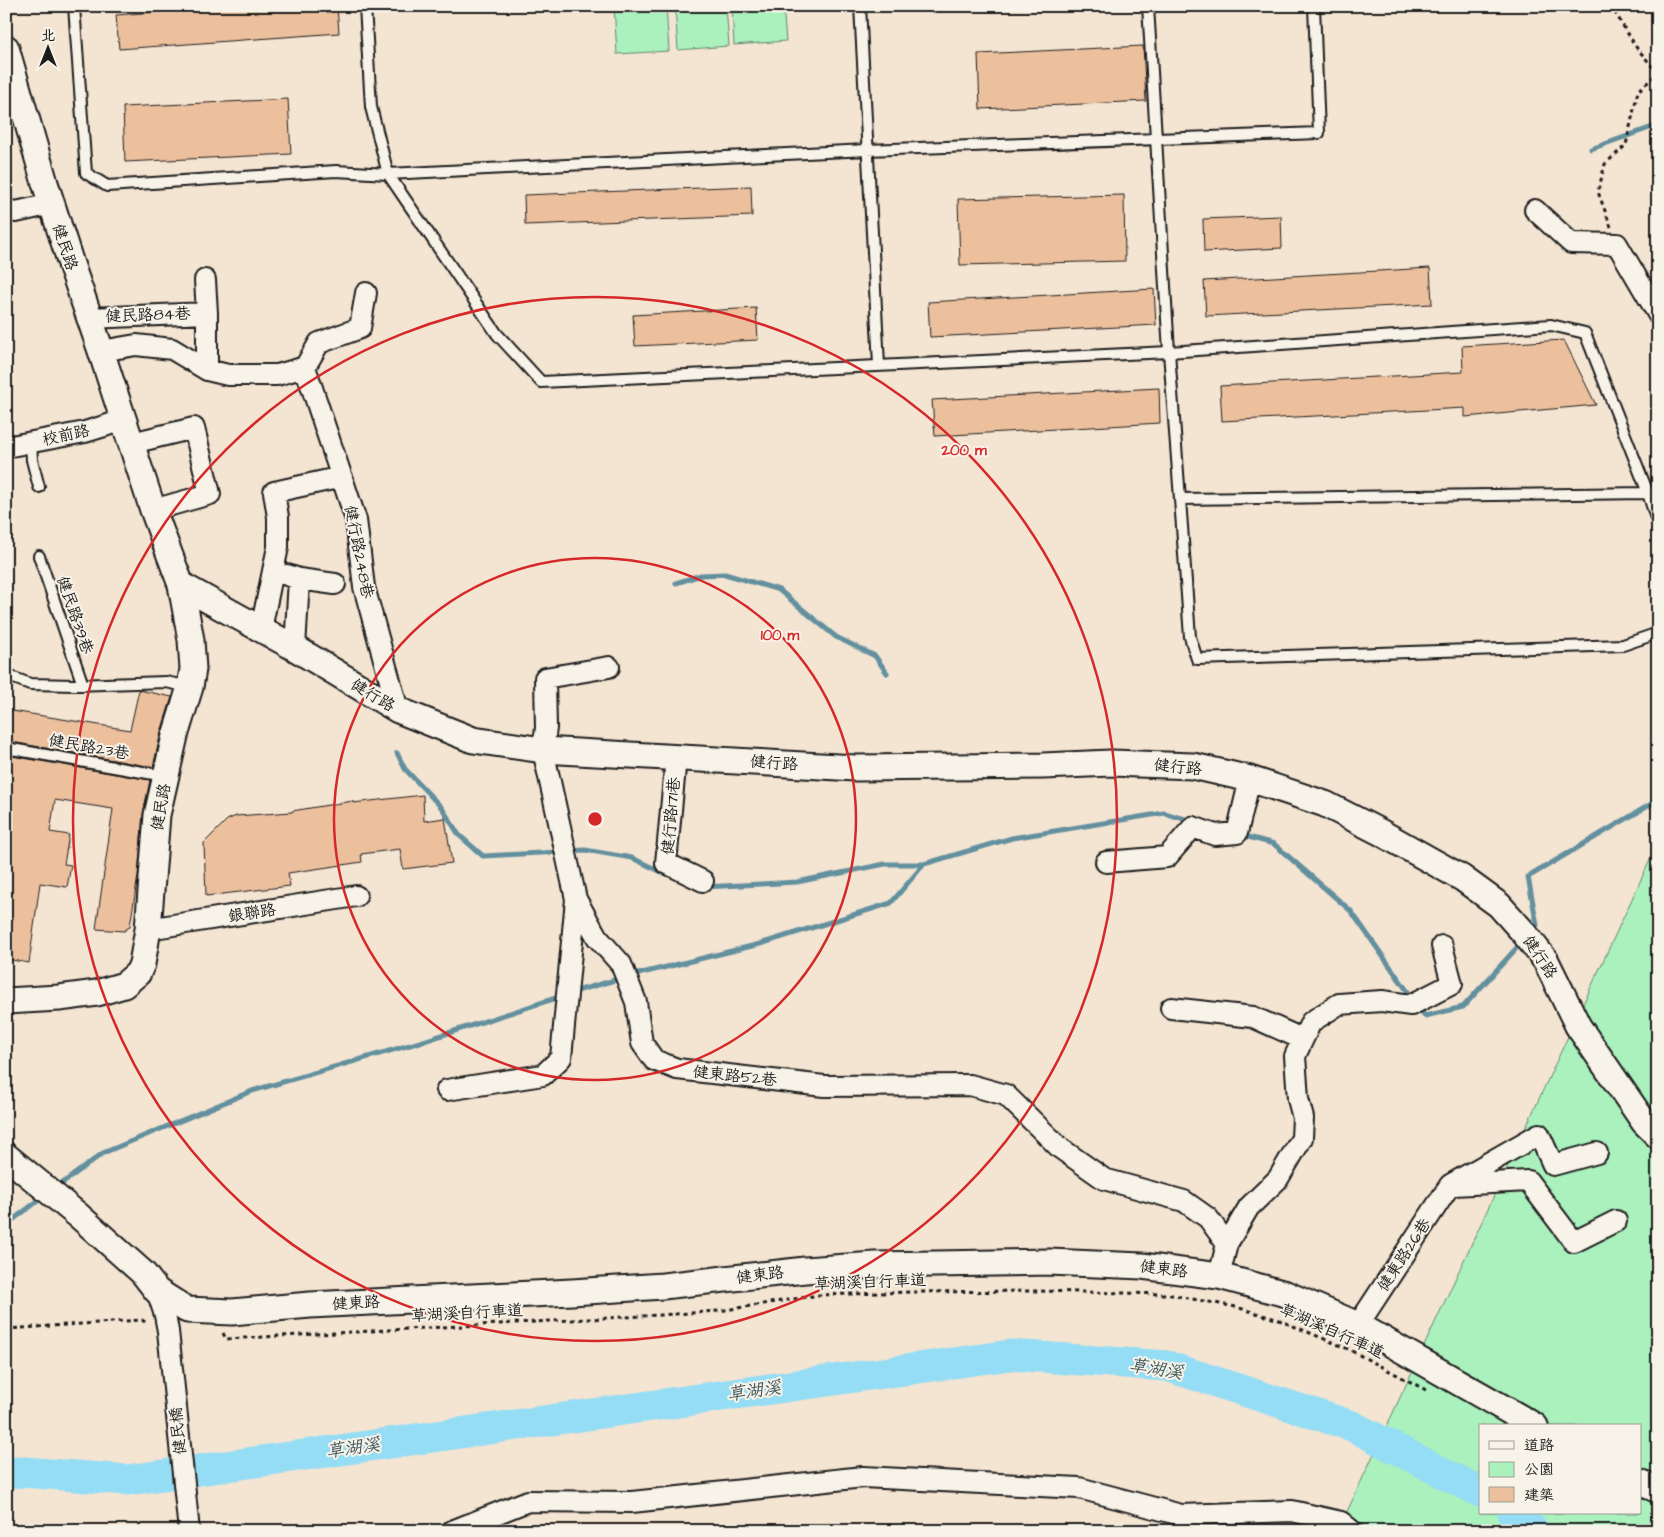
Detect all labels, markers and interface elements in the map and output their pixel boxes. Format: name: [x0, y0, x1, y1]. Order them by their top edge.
north arrow: [22, 22, 72, 72]
text: 北: [41, 26, 55, 46]
street label: 健民路: [47, 221, 83, 273]
street label: 健民路84巷: [105, 303, 191, 327]
street label: 校前路: [40, 419, 92, 451]
text: 200 m: [940, 440, 987, 461]
street label: 健行路248巷: [339, 504, 379, 600]
street label: 健民路39巷: [51, 573, 99, 657]
text: 100 m: [761, 625, 800, 646]
street label: 健行路: [347, 673, 399, 717]
street label: 健民路23巷: [47, 729, 131, 765]
street label: 健行路: [749, 750, 799, 776]
street label: 健行路: [1153, 754, 1203, 780]
street label: 健行路171巷: [657, 776, 685, 856]
street label: 健民路: [146, 781, 176, 833]
centre of rings: [586, 810, 604, 828]
street label: 銀聯路: [227, 898, 277, 928]
street label: 健行路: [1517, 931, 1563, 983]
street label: 健東路52巷: [692, 1061, 778, 1091]
street label: 健東路26巷: [1372, 1214, 1436, 1296]
street label: 健東路: [1139, 1255, 1189, 1283]
street label: 健東路: [735, 1261, 785, 1289]
street label: 草湖溪自行車道: [814, 1269, 926, 1295]
street label: 健東路: [331, 1291, 381, 1315]
street label: 草湖溪自行車道: [1276, 1298, 1388, 1364]
street label: 草湖溪自行車道: [410, 1299, 524, 1327]
water label: 草湖溪: [1127, 1352, 1186, 1386]
water label: 草湖溪: [726, 1375, 783, 1407]
street label: 健民橋: [165, 1406, 191, 1456]
legend: [1479, 1424, 1642, 1514]
water label: 草湖溪: [325, 1432, 382, 1464]
text: 道路: [1524, 1435, 1554, 1456]
text: 公園: [1524, 1459, 1554, 1480]
text: 建築: [1524, 1485, 1554, 1506]

